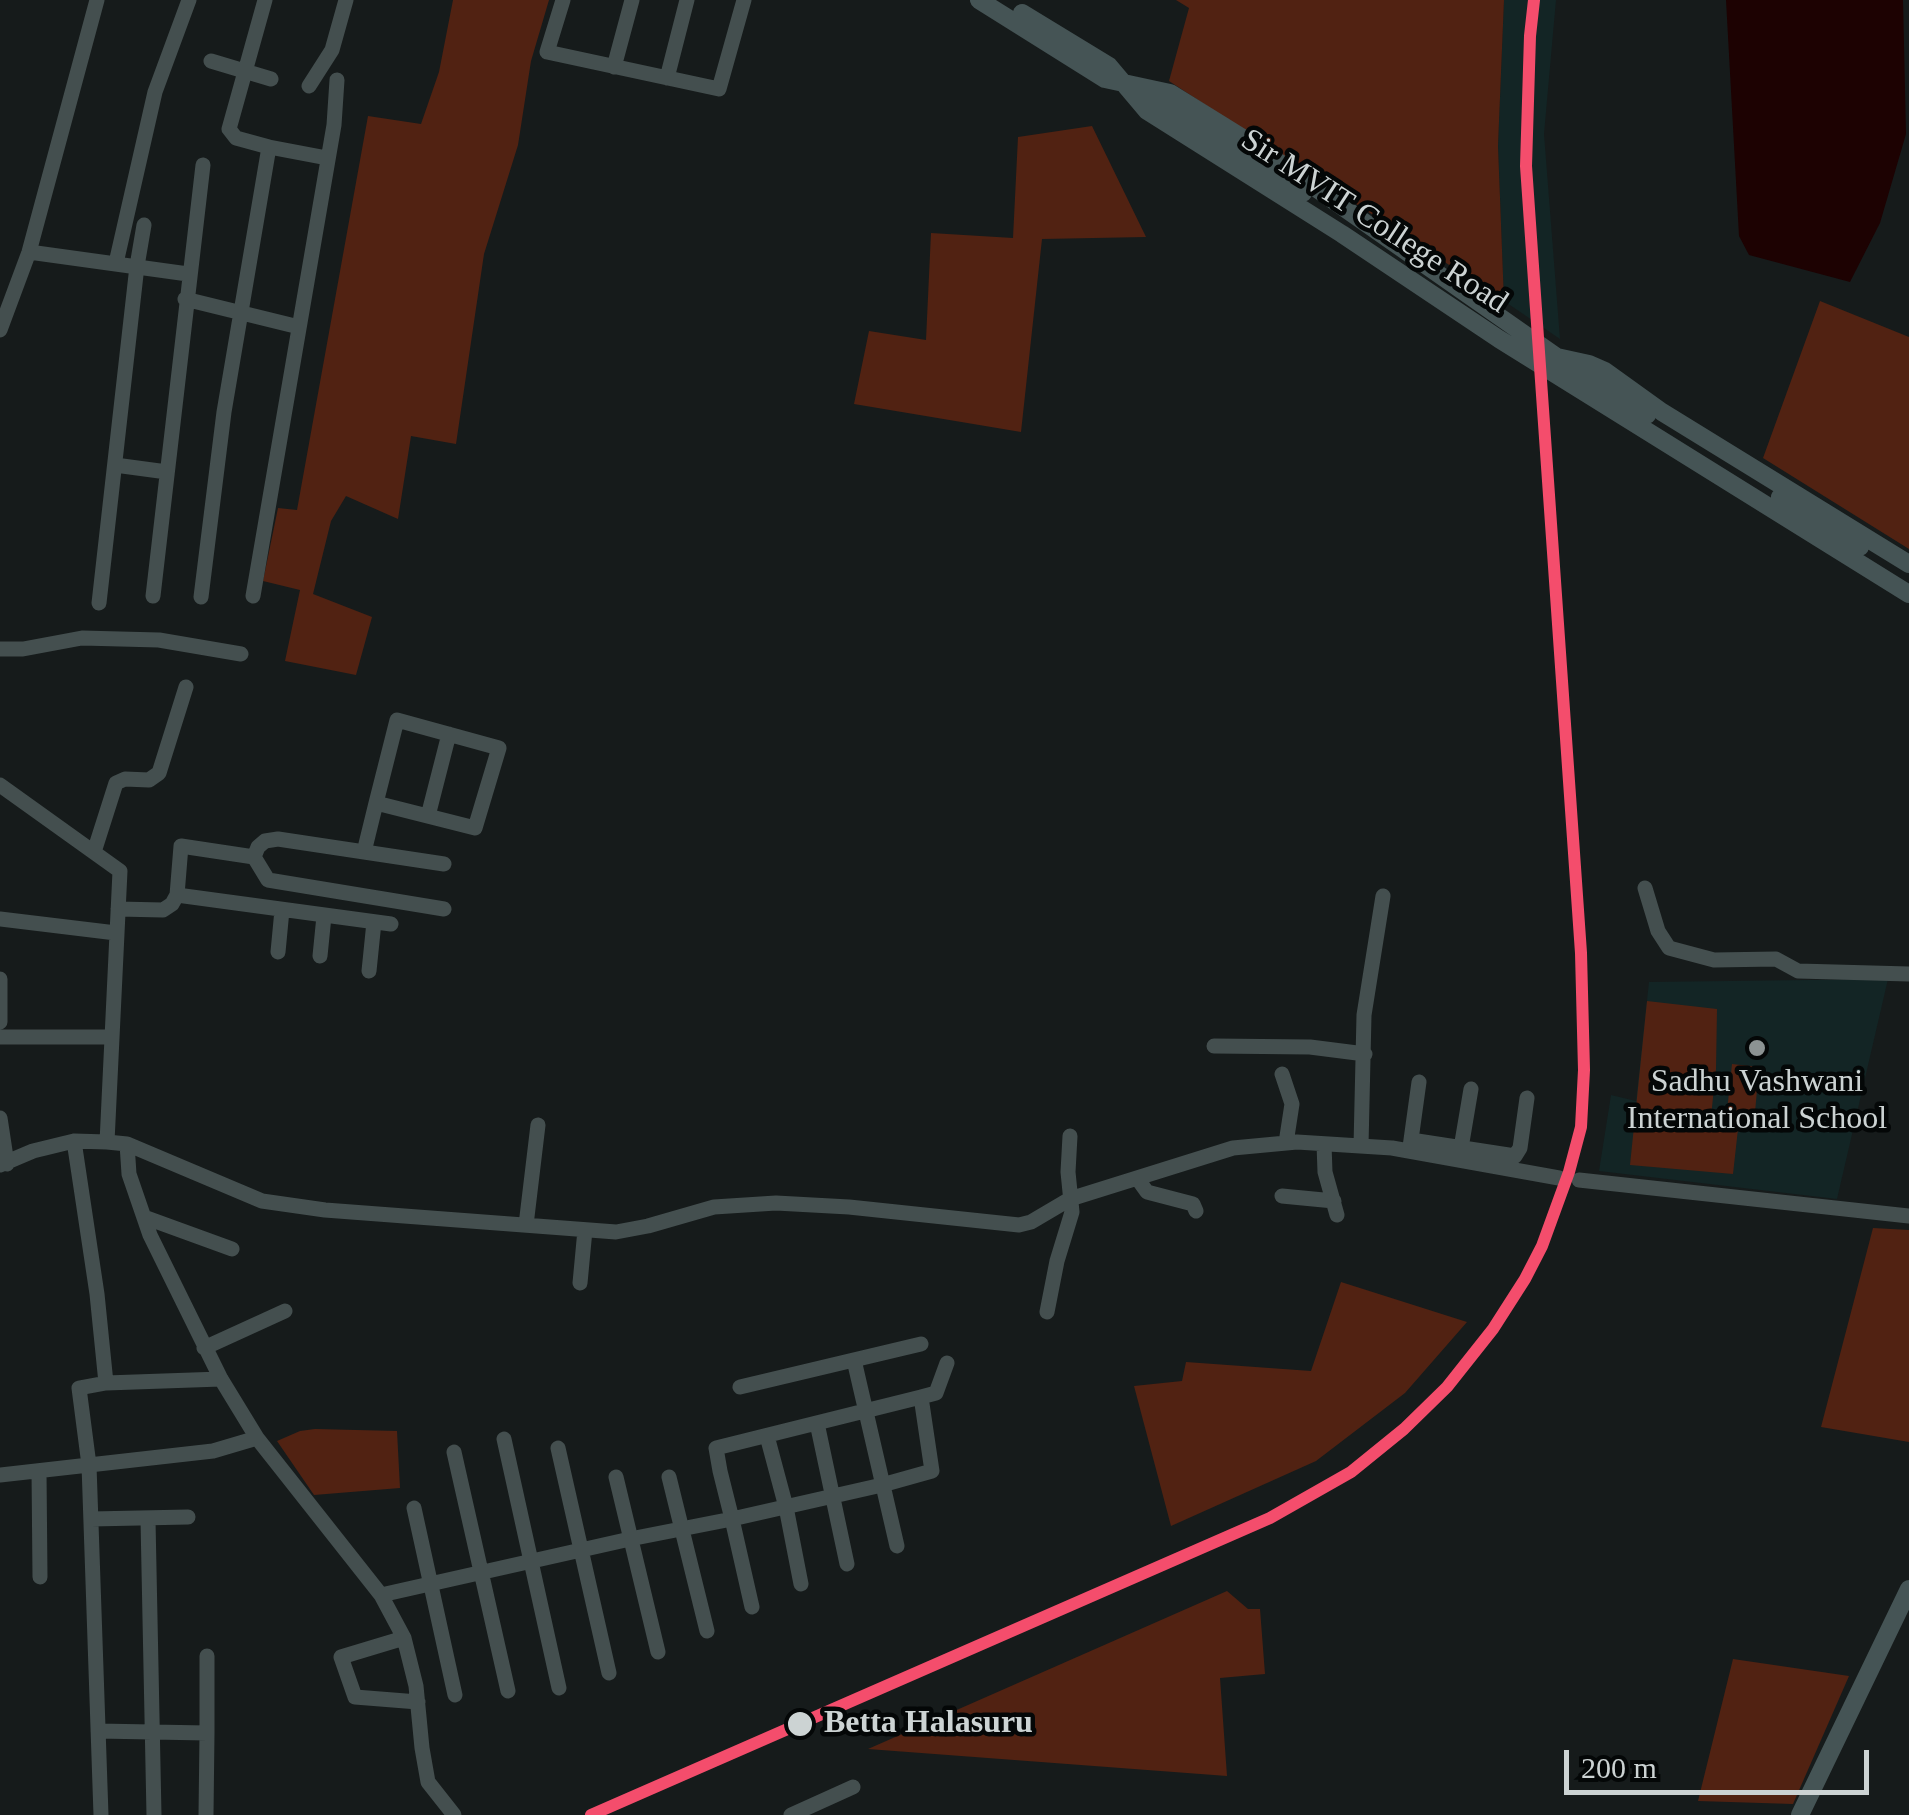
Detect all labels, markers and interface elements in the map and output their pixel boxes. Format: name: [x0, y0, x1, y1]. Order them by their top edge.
street label: Sir MVIT College Road: [1233, 121, 1515, 323]
marker: Sadhu Vashwani International School: [1746, 1037, 1768, 1059]
place label: Sadhu Vashwani International School: [1627, 1064, 1887, 1139]
place label: Betta Halasuru: [824, 1705, 1033, 1743]
marker: Betta Halasuru: [785, 1709, 815, 1739]
scale bar: [1569, 1730, 1874, 1792]
text: 200 m: [1581, 1751, 1657, 1784]

